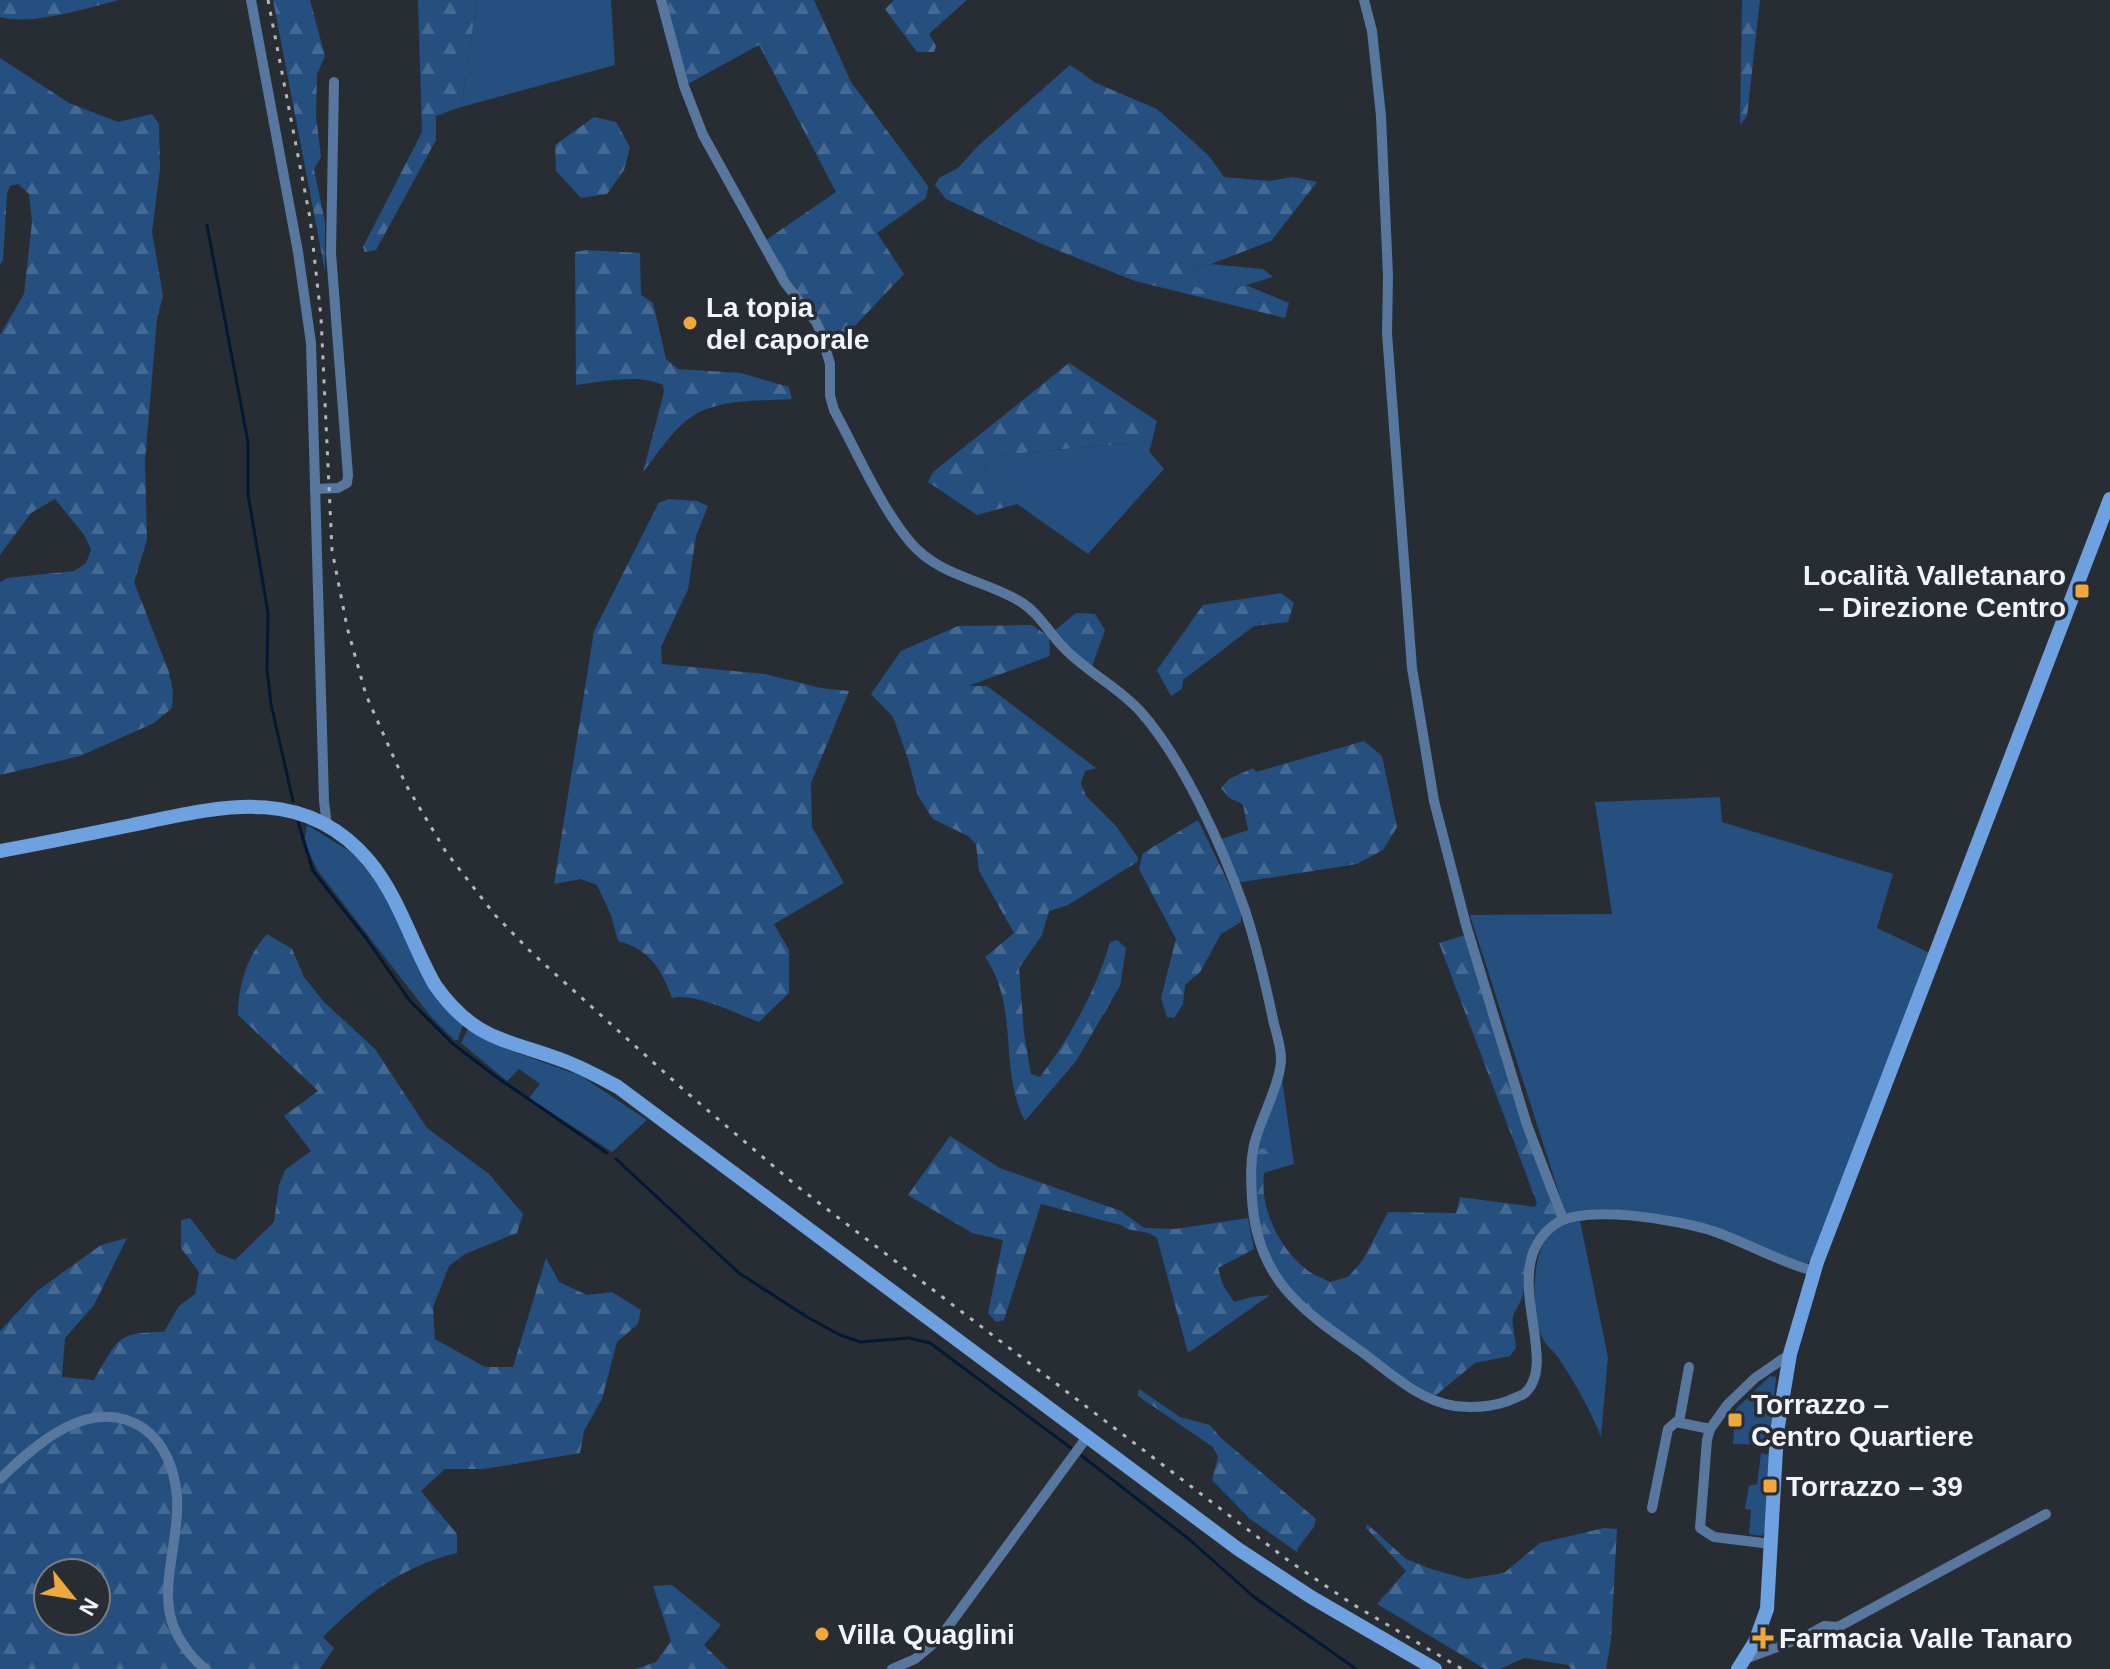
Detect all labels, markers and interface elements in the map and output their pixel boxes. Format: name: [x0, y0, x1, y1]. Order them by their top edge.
place label: La topia del caporale: [706, 292, 869, 355]
marker: La topia del caporale: [681, 314, 699, 332]
place label: Località Valletanaro – Direzione Centro: [1803, 560, 2066, 623]
marker: Località Valletanaro – Direzione Centro: [2073, 582, 2091, 600]
place label: Torrazzo – Centro Quartiere: [1751, 1389, 1974, 1452]
marker: Torrazzo – Centro Quartiere: [1726, 1411, 1744, 1429]
place label: Torrazzo – 39: [1786, 1471, 1963, 1502]
marker: Torrazzo – 39: [1761, 1477, 1779, 1495]
north arrow: [32, 1557, 112, 1637]
text: N: [74, 1594, 104, 1620]
place label: Villa Quaglini: [838, 1619, 1015, 1650]
place label: Farmacia Valle Tanaro: [1779, 1623, 2073, 1654]
marker: Villa Quaglini: [813, 1625, 831, 1643]
marker: Farmacia Valle Tanaro: [1754, 1629, 1772, 1647]

